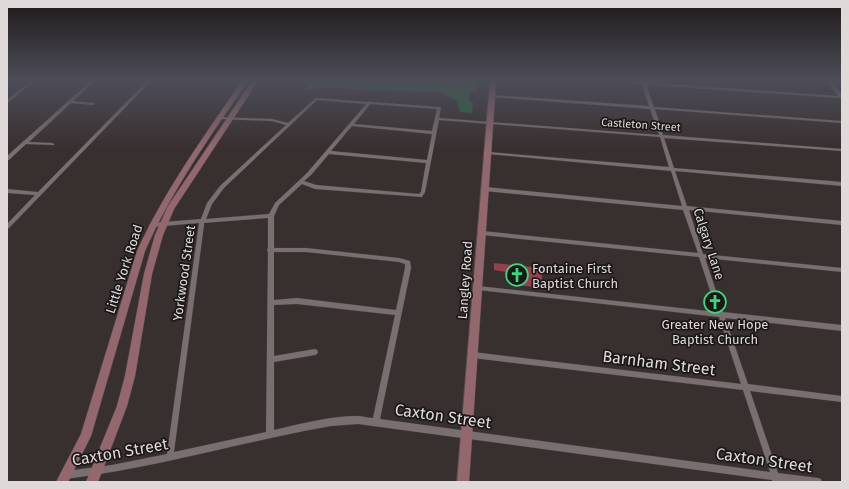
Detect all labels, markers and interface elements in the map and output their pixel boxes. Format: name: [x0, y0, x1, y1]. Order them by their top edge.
street label: Castleton Street: [601, 116, 681, 134]
street label: Calgary Lane: [690, 206, 728, 282]
street label: Little York Road: [103, 223, 145, 315]
street label: Yorkwood Street: [170, 224, 198, 322]
street label: Langley Road: [455, 240, 475, 320]
place label: Fontaine First Baptist Church: [532, 261, 618, 291]
church icon: Fontaine First Baptist Church: [504, 262, 530, 288]
church icon: Greater New Hope Baptist Church: [702, 289, 728, 315]
place label: Greater New Hope Baptist Church: [662, 317, 768, 347]
street label: Barnham Street: [602, 347, 717, 379]
street label: Caxton Street: [394, 400, 493, 432]
street label: Caxton Street: [71, 434, 170, 470]
street label: Caxton Street: [715, 444, 814, 476]

